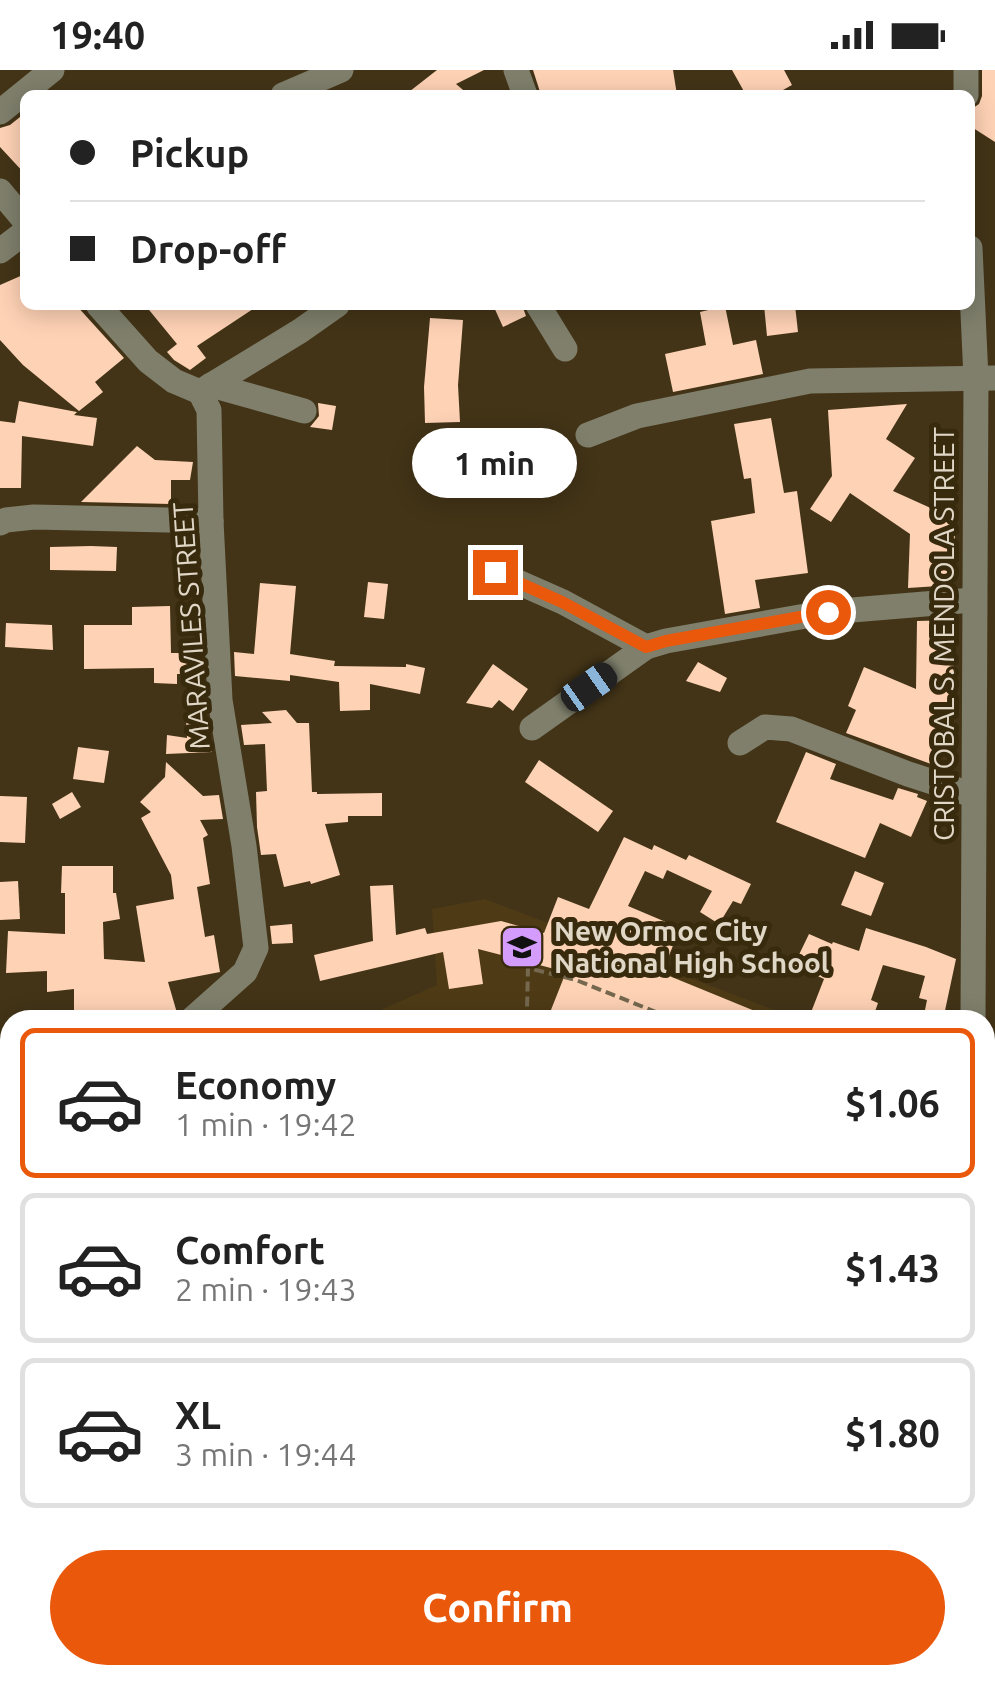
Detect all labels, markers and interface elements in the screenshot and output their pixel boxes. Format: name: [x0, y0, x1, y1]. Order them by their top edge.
text: 19:40: [50, 14, 145, 56]
text: Pickup: [130, 132, 249, 174]
text: Drop-off: [130, 228, 286, 270]
callout: 1 min: [412, 427, 578, 497]
street label: CRISTOBAL S. MENDOLA STREET: [928, 427, 959, 841]
text: 1 min: [454, 445, 535, 481]
street label: MARAVILES STREET: [166, 501, 215, 751]
route end: [473, 550, 518, 595]
route start: [806, 590, 851, 635]
car: [556, 658, 622, 716]
place label: New Ormoc City National High School: [554, 915, 829, 978]
school or university icon: New Ormoc City National High School: [499, 924, 545, 970]
icon: car: [55, 1058, 145, 1148]
text: Economy: [175, 1064, 336, 1106]
text: $1.06: [845, 1082, 940, 1124]
text: 1 min · 19:42: [175, 1106, 357, 1142]
icon: car: [55, 1223, 145, 1313]
text: Comfort: [175, 1229, 325, 1271]
text: $1.43: [845, 1247, 940, 1289]
text: 2 min · 19:43: [175, 1271, 357, 1307]
icon: car: [55, 1388, 145, 1478]
text: XL: [175, 1394, 221, 1436]
text: $1.80: [845, 1412, 940, 1454]
text: 3 min · 19:44: [175, 1436, 357, 1472]
button: Confirm: [50, 1550, 945, 1665]

